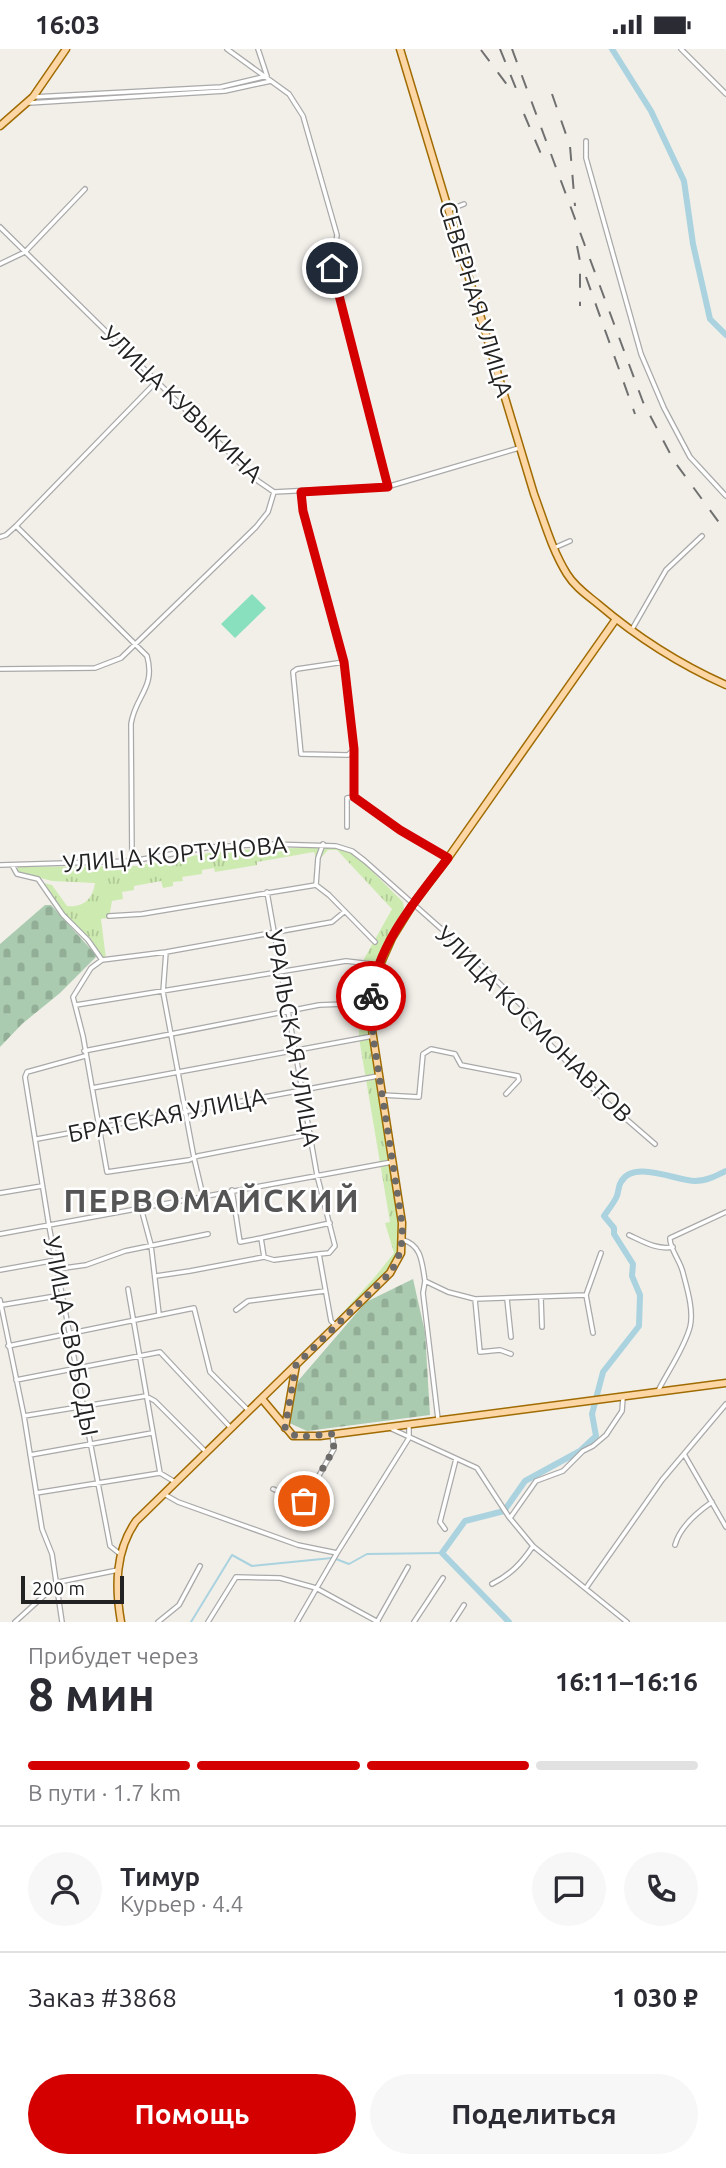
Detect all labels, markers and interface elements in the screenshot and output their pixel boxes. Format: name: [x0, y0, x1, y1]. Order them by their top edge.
text: 16:03: [35, 10, 100, 39]
street label: СЕВЕРНАЯ УЛИЦА: [433, 198, 519, 401]
pin: [302, 238, 362, 298]
icon: home: [313, 249, 351, 287]
street label: УЛИЦА КУВЫКИНА: [96, 320, 268, 488]
street label: УЛИЦА КОРТУНОВА: [62, 831, 289, 877]
street label: УЛИЦА КОСМОНАВТОВ: [430, 920, 638, 1128]
street label: УРАЛЬСКАЯ УЛИЦА: [261, 927, 325, 1149]
courier: [336, 961, 406, 1031]
icon: bike: [352, 977, 390, 1015]
street label: БРАТСКАЯ УЛИЦА: [66, 1082, 269, 1147]
district label: ПЕРВОМАЙСКИЙ: [63, 1182, 361, 1218]
street label: УЛИЦА СВОБОДЫ: [38, 1234, 104, 1438]
pin: [274, 1471, 334, 1531]
icon: bag: [285, 1482, 323, 1520]
scale bar: [21, 1573, 124, 1605]
text: 200 m: [32, 1577, 85, 1599]
text: Прибудет через: [28, 1643, 199, 1668]
text: 16:11–16:16: [555, 1667, 698, 1696]
text: 8 мин: [28, 1668, 155, 1720]
text: В пути · 1.7 km: [28, 1780, 181, 1805]
button: person: [28, 1852, 102, 1926]
button: chat: [532, 1852, 606, 1926]
button: phone: [624, 1852, 698, 1926]
text: Тимур: [120, 1862, 200, 1891]
text: Курьер · 4.4: [120, 1891, 244, 1916]
text: Заказ #3868: [28, 1983, 177, 2012]
text: 1 030 ₽: [612, 1983, 698, 2012]
button: Помощь: [28, 2074, 356, 2154]
button: Поделиться: [370, 2074, 698, 2154]

